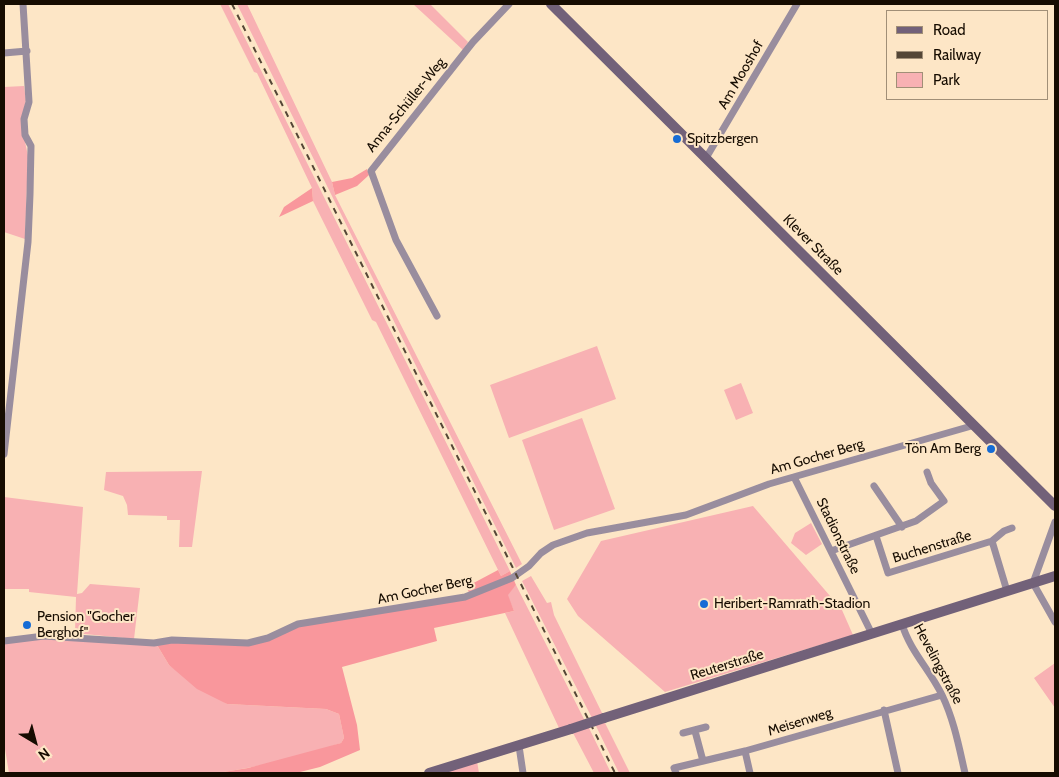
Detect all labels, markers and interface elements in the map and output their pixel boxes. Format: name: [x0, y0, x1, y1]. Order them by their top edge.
legend: [886, 10, 1049, 100]
text: Road: [933, 21, 966, 39]
street label: Am Mooshof: [715, 38, 767, 112]
text: Railway: [933, 46, 981, 64]
street label: Anna-Schüller-Weg: [363, 54, 449, 156]
text: Park: [933, 71, 960, 89]
place label: Spitzbergen: [687, 131, 758, 147]
marker: Spitzbergen: [671, 133, 683, 145]
street label: Klever Straße: [779, 211, 847, 279]
street label: Am Gocher Berg: [768, 436, 866, 478]
place label: Tön Am Berg: [905, 441, 981, 457]
marker: Tön Am Berg: [985, 443, 997, 455]
street label: Stadionstraße: [812, 495, 864, 577]
street label: Buchenstraße: [891, 527, 973, 567]
street label: Am Gocher Berg: [376, 572, 474, 608]
place label: Heribert-Ramrath-Stadion: [714, 596, 870, 612]
marker: Heribert-Ramrath-Stadion: [698, 598, 710, 610]
place label: Pension "Gocher Berghof": [37, 609, 134, 642]
marker: Pension "Gocher Berghof": [21, 619, 33, 631]
street label: Hevelingstraße: [910, 621, 966, 707]
street label: Reuterstraße: [688, 646, 766, 684]
street label: Meisenweg: [766, 704, 834, 740]
north arrow: [10, 717, 60, 767]
text: N: [35, 744, 53, 764]

